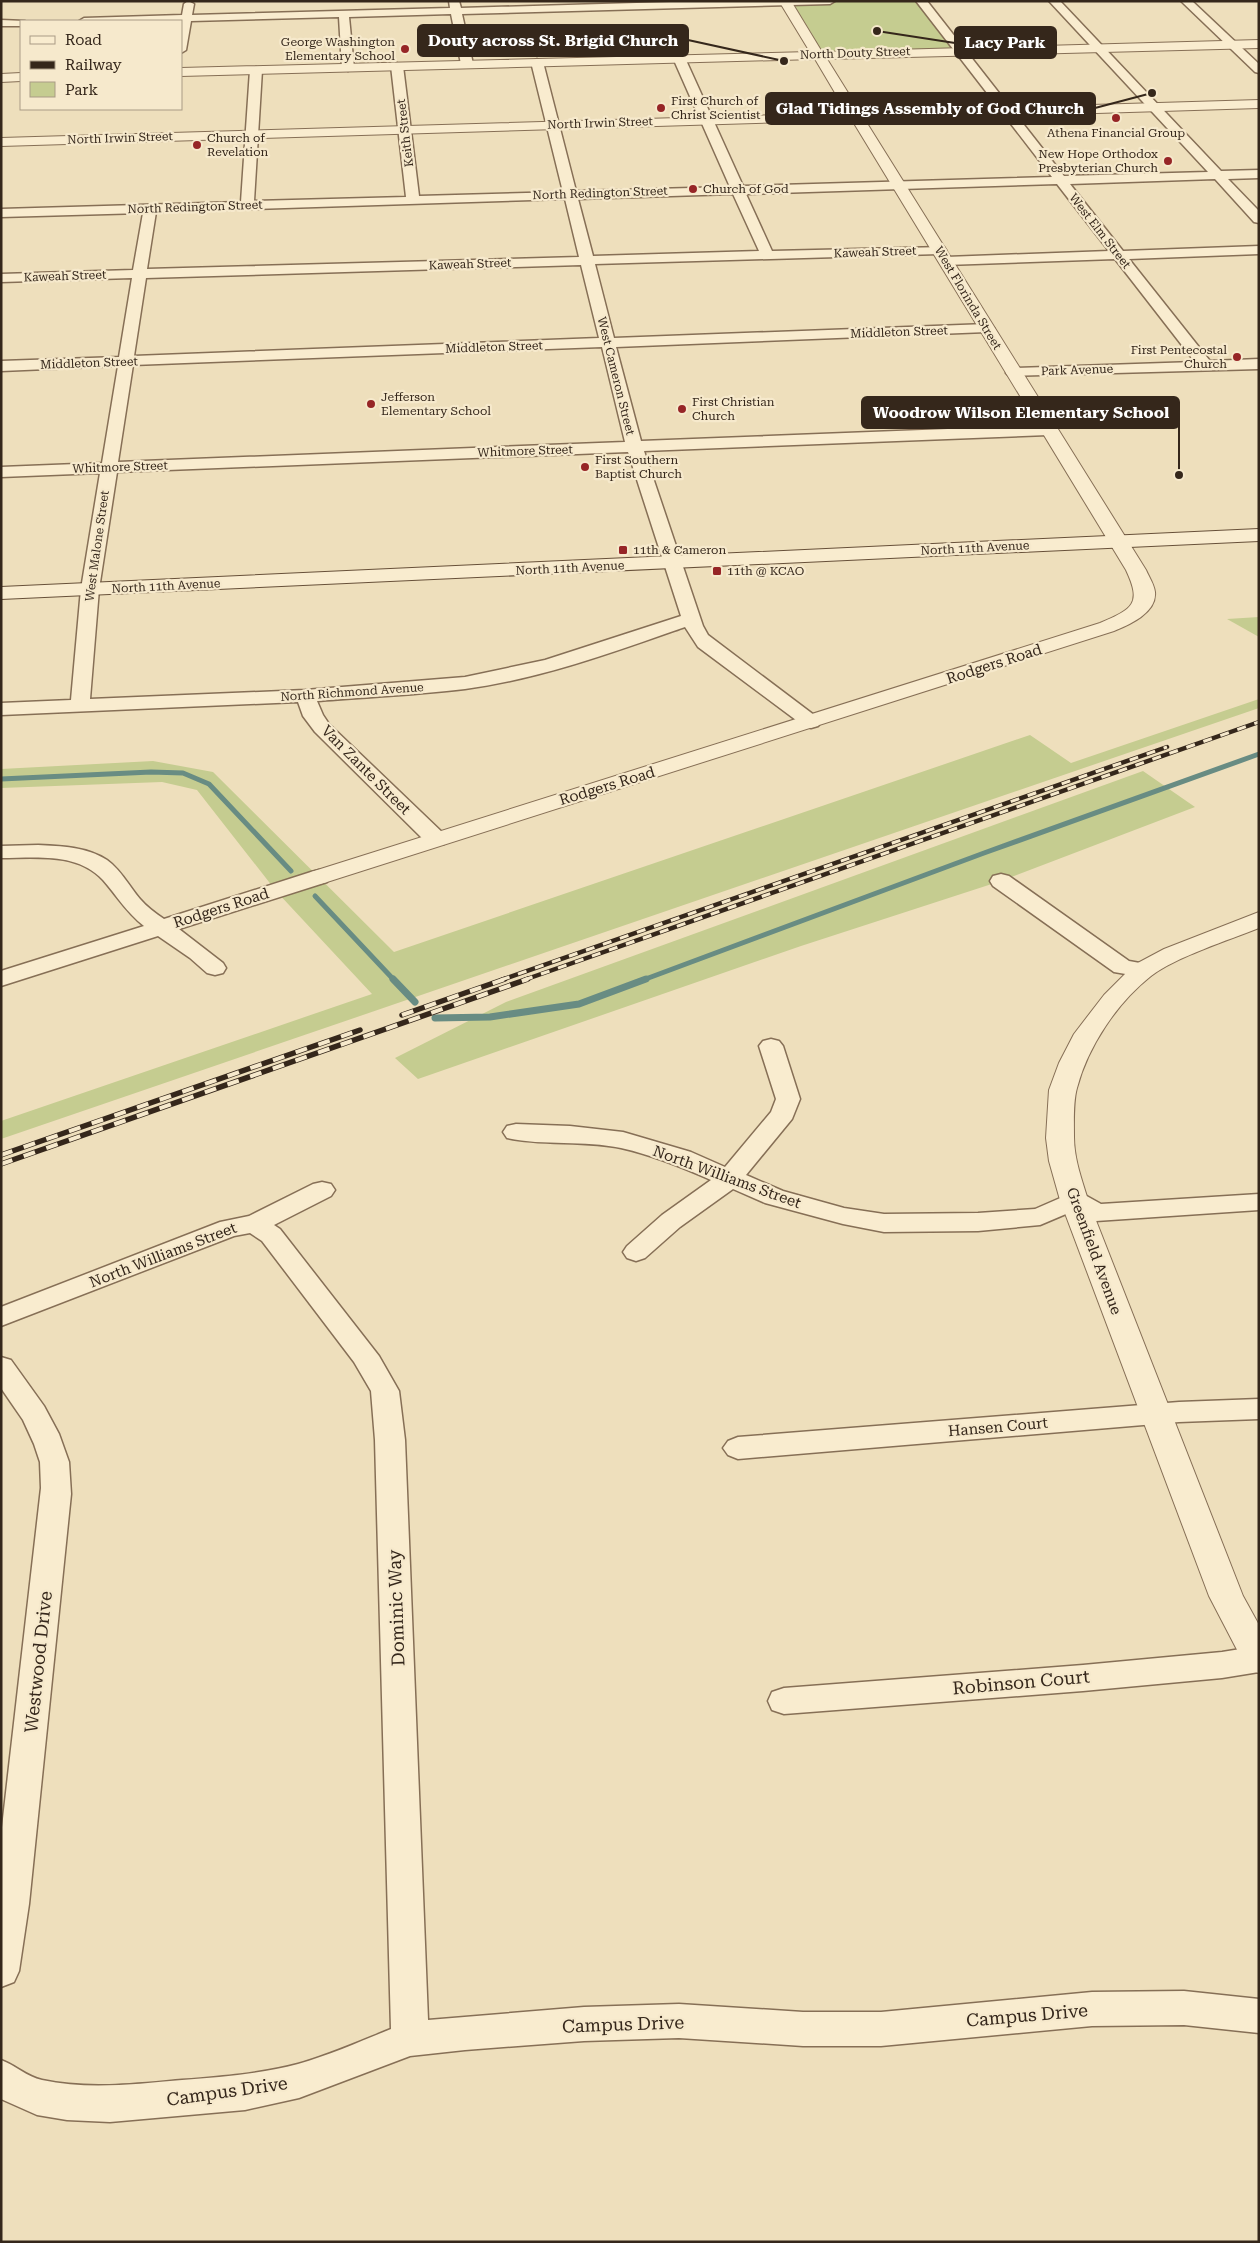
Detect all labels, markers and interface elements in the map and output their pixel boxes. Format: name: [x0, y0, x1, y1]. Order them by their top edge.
legend: [20, 20, 182, 110]
callout: Douty across St. Brigid Church: [418, 25, 688, 56]
callout: Lacy Park: [955, 27, 1056, 58]
text: Road: [65, 31, 102, 49]
text: Douty across St. Brigid Church: [428, 31, 678, 50]
text: Lacy Park: [964, 33, 1046, 52]
place label: George Washington Elementary School: [281, 35, 395, 63]
marker: George Washington Elementary School: [399, 43, 411, 55]
street label: North Douty Street: [800, 44, 911, 62]
text: Railway: [65, 56, 122, 74]
text: Park: [65, 81, 99, 99]
callout: Glad Tidings Assembly of God Church: [766, 93, 1095, 124]
place label: First Church of Christ Scientist: [671, 94, 761, 122]
street label: Keith Street: [394, 98, 416, 168]
text: Glad Tidings Assembly of God Church: [776, 99, 1085, 118]
marker: First Church of Christ Scientist: [655, 102, 667, 114]
marker: Athena Financial Group: [1110, 112, 1122, 124]
street label: North Irwin Street: [547, 114, 654, 132]
place label: Athena Financial Group: [1047, 126, 1185, 140]
street label: North Irwin Street: [67, 129, 174, 147]
place label: Church of Revelation: [207, 131, 269, 159]
marker: Church of Revelation: [191, 139, 203, 151]
place label: New Hope Orthodox Presbyterian Church: [1038, 147, 1158, 175]
marker: New Hope Orthodox Presbyterian Church: [1162, 155, 1174, 167]
place label: Church of God: [703, 182, 789, 196]
marker: Church of God: [687, 183, 699, 195]
street label: North Redington Street: [532, 184, 668, 202]
street label: West Elm Street: [1066, 191, 1134, 272]
street label: North Redington Street: [127, 198, 263, 216]
street label: Kaweah Street: [833, 244, 917, 260]
street label: West Florinda Street: [932, 244, 1005, 353]
street label: Kaweah Street: [428, 256, 512, 272]
street label: Kaweah Street: [23, 268, 107, 284]
street label: West Cameron Street: [595, 315, 638, 437]
street label: Middleton Street: [850, 323, 949, 341]
street label: Middleton Street: [445, 338, 544, 356]
place label: First Pentecostal Church: [1131, 343, 1227, 371]
marker: First Pentecostal Church: [1231, 351, 1243, 363]
street label: Middleton Street: [40, 354, 139, 372]
street label: Park Avenue: [1041, 362, 1114, 378]
place label: Jefferson Elementary School: [381, 390, 491, 418]
place label: First Christian Church: [692, 395, 775, 423]
callout: Woodrow Wilson Elementary School: [862, 397, 1179, 428]
marker: Jefferson Elementary School: [365, 398, 377, 410]
marker: First Christian Church: [676, 403, 688, 415]
text: Woodrow Wilson Elementary School: [873, 403, 1170, 422]
street label: Whitmore Street: [477, 442, 574, 460]
place label: First Southern Baptist Church: [595, 453, 682, 481]
street label: Whitmore Street: [72, 458, 169, 476]
marker: First Southern Baptist Church: [579, 461, 591, 473]
street label: West Malone Street: [82, 489, 112, 603]
street label: North 11th Avenue: [920, 538, 1030, 558]
place label: 11th & Cameron: [633, 543, 726, 557]
marker: 11th & Cameron: [617, 544, 629, 556]
street label: North 11th Avenue: [515, 558, 625, 578]
place label: 11th @ KCAO: [727, 564, 804, 578]
marker: 11th @ KCAO: [711, 565, 723, 577]
street label: North 11th Avenue: [111, 576, 221, 596]
street label: Rodgers Road: [944, 640, 1044, 688]
street label: North Richmond Avenue: [280, 680, 425, 704]
street label: Van Zante Street: [318, 722, 415, 819]
street label: Rodgers Road: [557, 763, 657, 809]
street label: Rodgers Road: [171, 884, 271, 932]
street label: North Williams Street: [650, 1142, 804, 1212]
street label: Greenfield Avenue: [1063, 1185, 1125, 1317]
street label: North Williams Street: [87, 1218, 240, 1291]
street label: Hansen Court: [947, 1414, 1049, 1440]
street label: Dominic Way: [383, 1549, 409, 1667]
street label: Westwood Drive: [20, 1590, 56, 1734]
street label: Robinson Court: [952, 1666, 1091, 1698]
street label: Campus Drive: [965, 1999, 1089, 2031]
street label: Campus Drive: [562, 2011, 685, 2037]
street label: Campus Drive: [165, 2072, 289, 2110]

